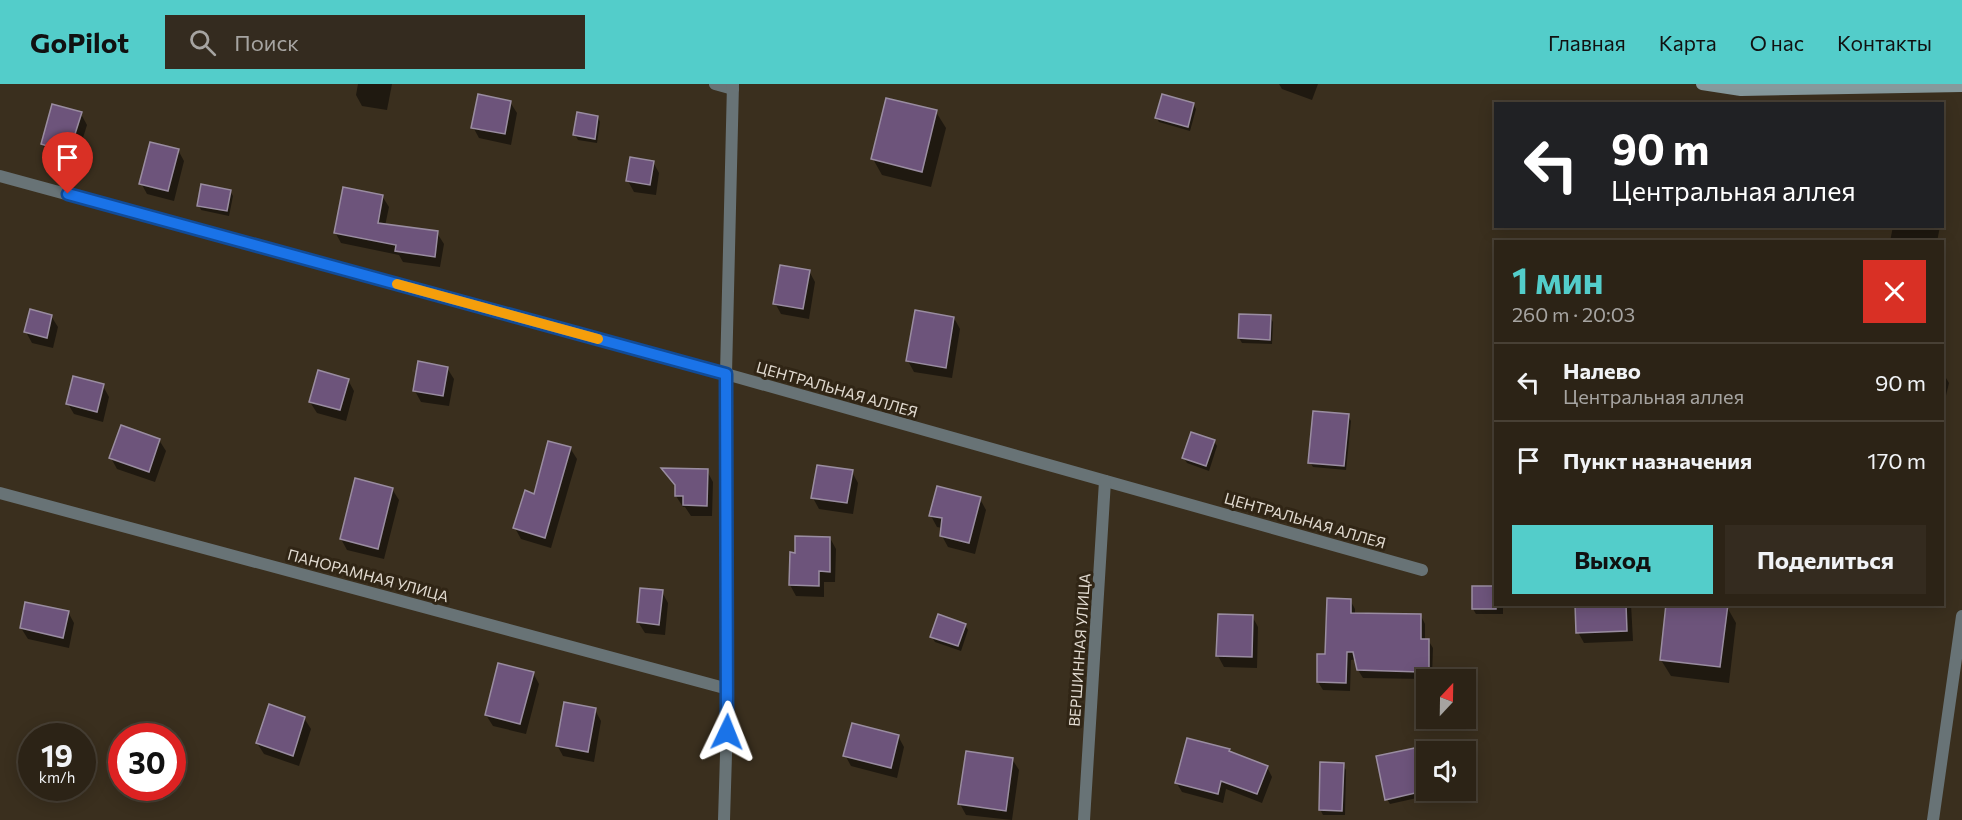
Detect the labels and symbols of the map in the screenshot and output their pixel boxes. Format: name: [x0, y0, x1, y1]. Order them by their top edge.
pin: [42, 132, 93, 194]
street label: ЦЕНТРАЛЬНАЯ АЛЛЕЯ: [754, 357, 920, 421]
street label: ЦЕНТРАЛЬНАЯ АЛЛЕЯ: [1222, 488, 1388, 552]
street label: ПАНОРАМНАЯ УЛИЦА: [286, 545, 451, 605]
street label: ВЕРШИННАЯ УЛИЦА: [1065, 573, 1093, 727]
north arrow: [1416, 669, 1476, 729]
position arrow: [695, 700, 759, 764]
speed limit sign: 30: [108, 723, 186, 801]

